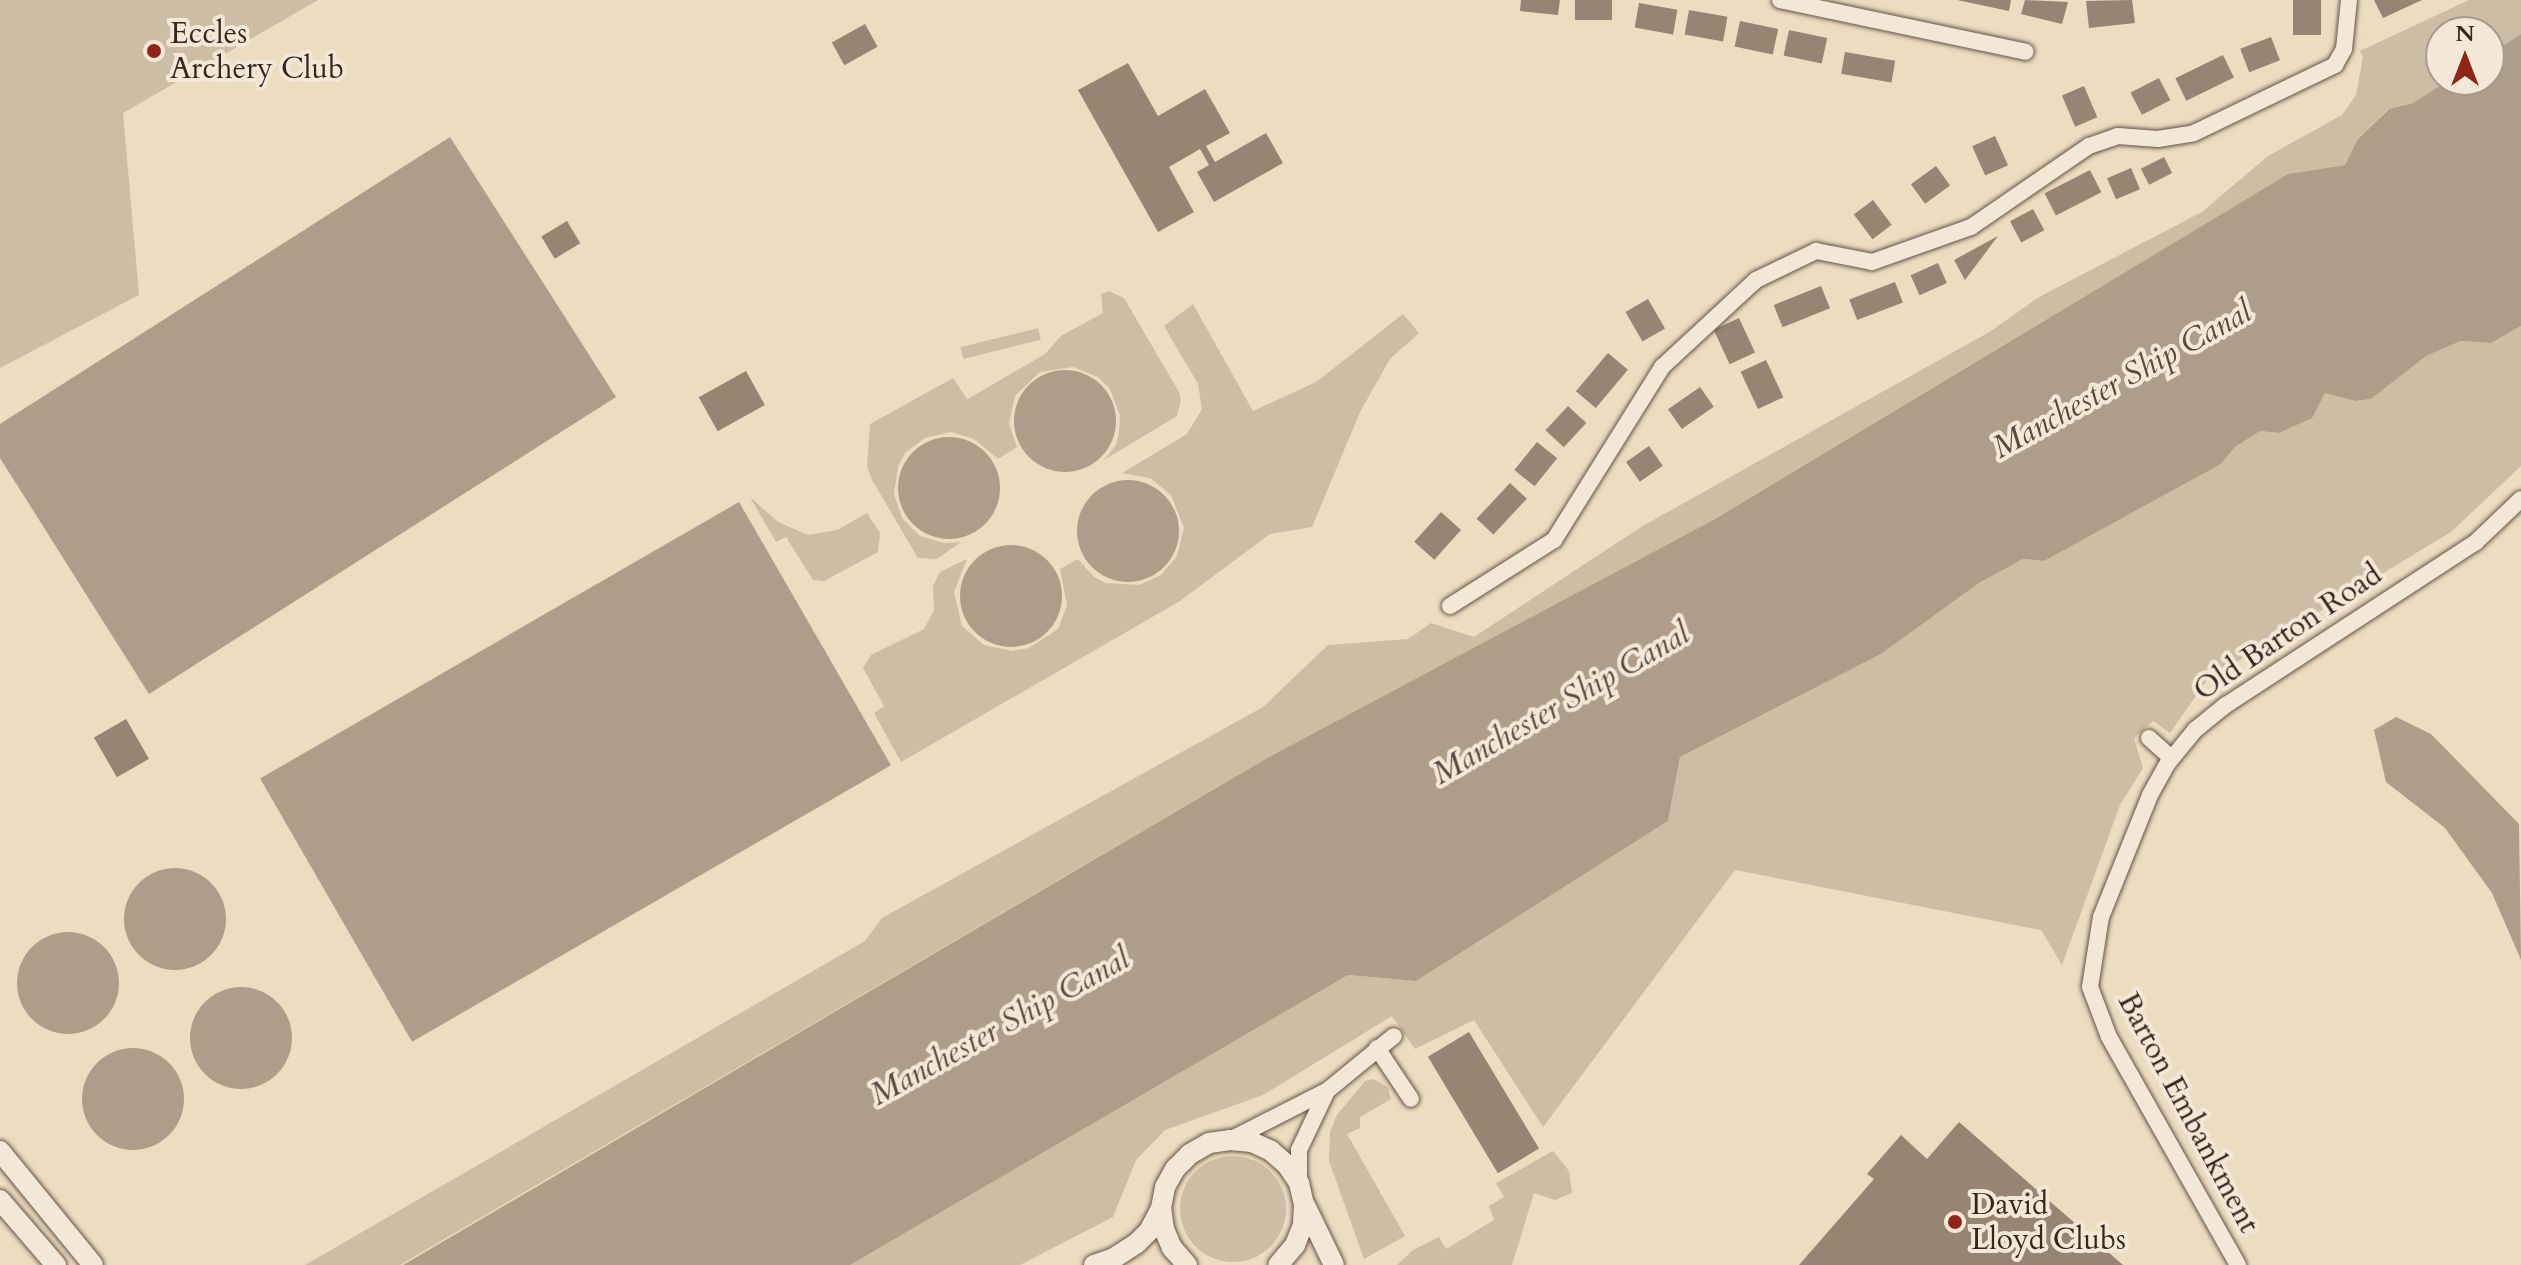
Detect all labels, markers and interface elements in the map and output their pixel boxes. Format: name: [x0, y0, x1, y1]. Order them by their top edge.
place label: Eccles Archery Club: [170, 16, 344, 86]
north arrow: [2425, 16, 2505, 96]
text: N: [2455, 19, 2475, 49]
marker: Eccles Archery Club: [145, 42, 163, 60]
water label: Manchester Ship Canal: [1985, 293, 2259, 467]
street label: Old Barton Road: [2187, 557, 2389, 709]
water label: Manchester Ship Canal: [1425, 615, 1697, 793]
water label: Manchester Ship Canal: [863, 940, 1137, 1114]
street label: Barton Embankment: [2110, 987, 2266, 1239]
place label: David Lloyd Clubs: [1971, 1187, 2126, 1258]
marker: David Lloyd Clubs: [1946, 1213, 1964, 1231]

